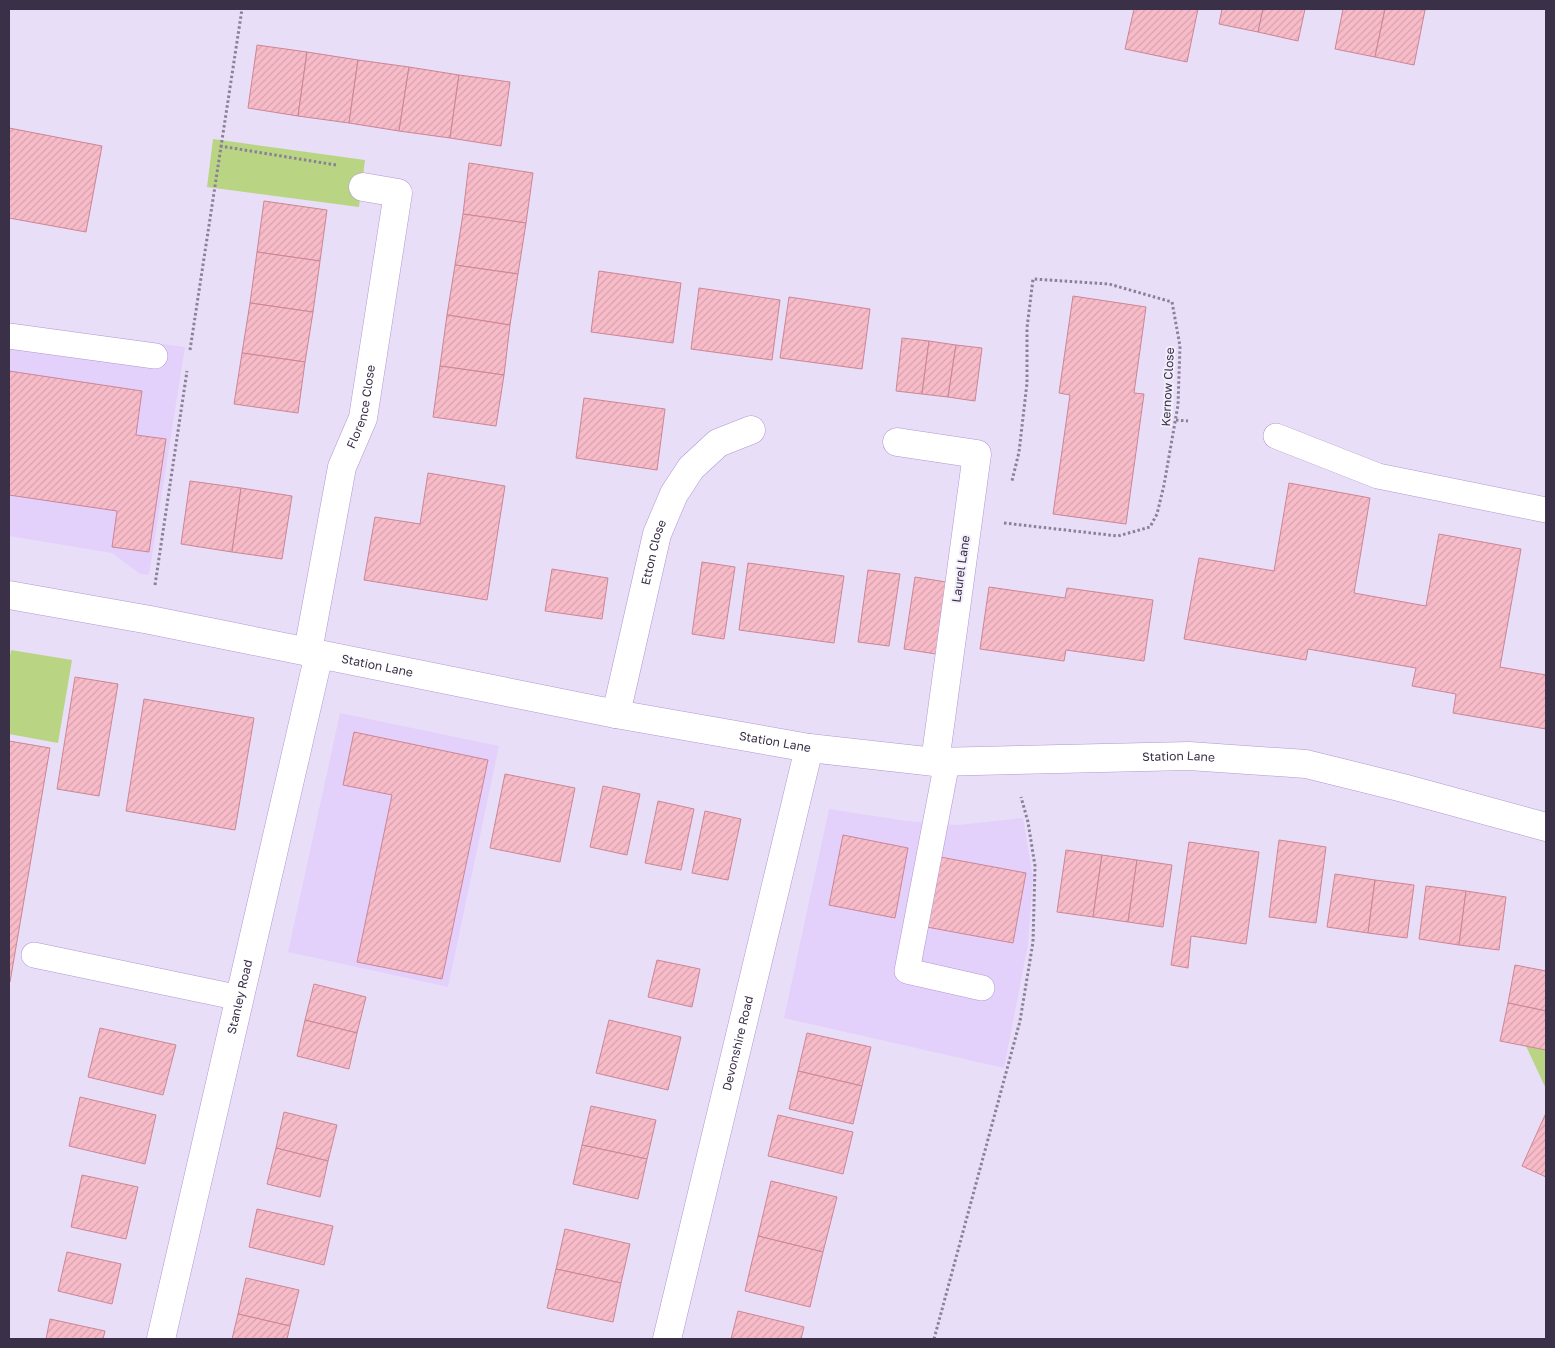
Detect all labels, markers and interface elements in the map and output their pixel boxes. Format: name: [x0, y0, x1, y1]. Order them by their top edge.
street label: Kernow Close: [1158, 347, 1177, 427]
street label: Florence Close: [343, 364, 378, 451]
street label: Etton Close: [638, 517, 669, 586]
street label: Laurel Lane: [948, 534, 973, 603]
street label: Station Lane: [340, 651, 414, 680]
street label: Station Lane: [738, 728, 812, 755]
street label: Station Lane: [1142, 748, 1215, 765]
street label: Stanley Road: [224, 958, 255, 1036]
street label: Devonshire Road: [719, 994, 756, 1092]

